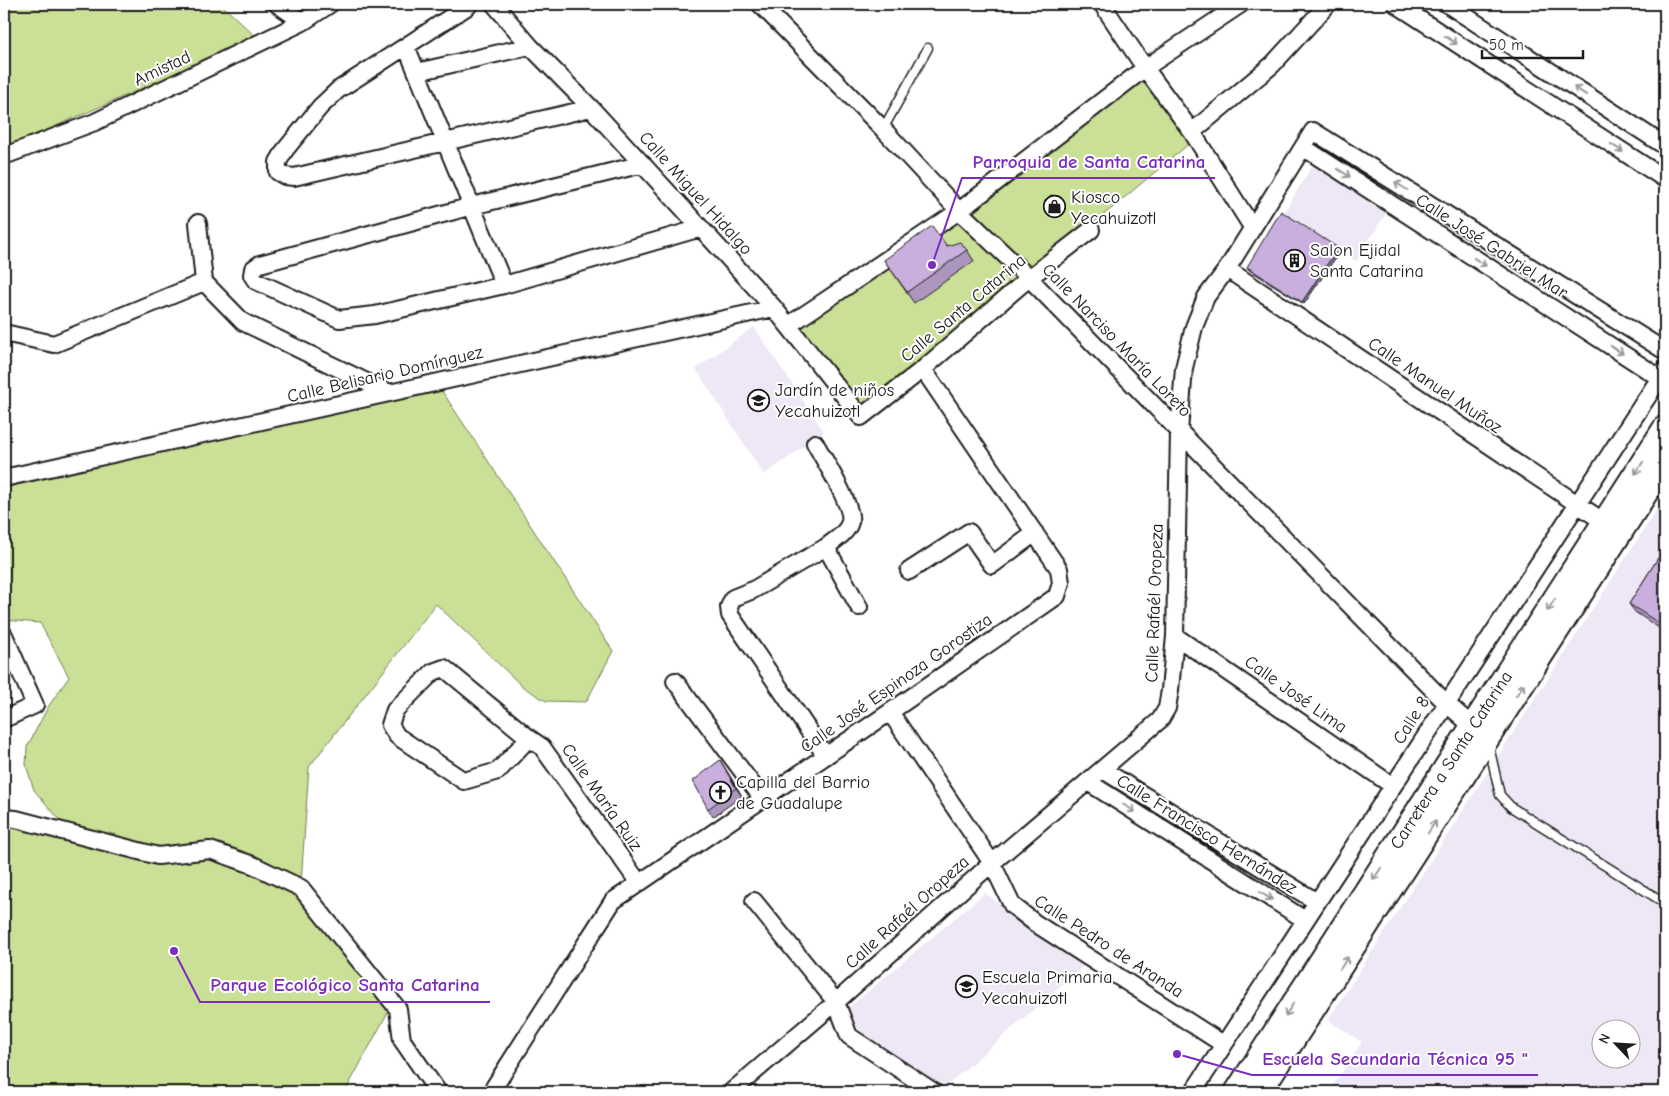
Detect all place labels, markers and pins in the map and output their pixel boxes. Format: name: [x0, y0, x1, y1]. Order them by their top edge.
callout: Parroquia de Santa Catarina: [962, 144, 1215, 178]
place label: Kiosco Yecahuizotl: [1071, 187, 1156, 229]
shop icon: Kiosco Yecahuizotl: [1043, 195, 1067, 219]
place label: Salon Ejidal Santa Catarina: [1310, 240, 1424, 282]
building icon: Salon Ejidal Santa Catarina: [1282, 248, 1306, 272]
place label: Jardín de niños Yecahuizotl: [775, 380, 894, 422]
school or university icon: Jardín de niños Yecahuizotl: [747, 388, 771, 412]
place label: Capilla del Barrio de Guadalupe: [736, 772, 870, 814]
church icon: Capilla del Barrio de Guadalupe: [708, 780, 732, 804]
place label: Escuela Primaria Yecahuizotl: [982, 967, 1112, 1009]
callout: Parque Ecológico Santa Catarina: [200, 968, 490, 1002]
school or university icon: Escuela Primaria Yecahuizotl: [954, 975, 978, 999]
callout: Escuela Secundaria Técnica 95 ": [1252, 1041, 1538, 1075]

